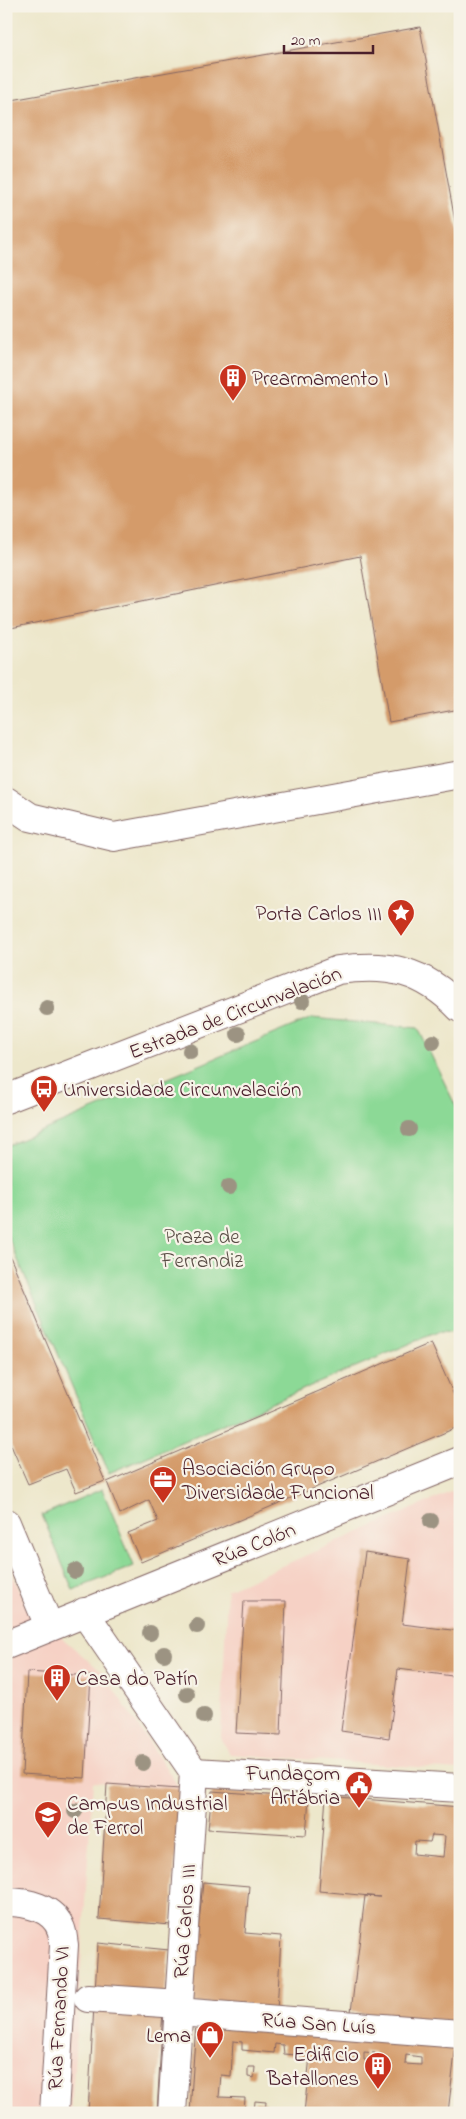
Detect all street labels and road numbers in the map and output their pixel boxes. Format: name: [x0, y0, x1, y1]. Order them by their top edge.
street label: Estrada de Circunvalación: [125, 959, 346, 1068]
street label: Rúa Colón: [209, 1516, 301, 1576]
street label: Rúa Carlos III: [167, 1863, 205, 1979]
street label: Rúa Fernando VI: [41, 1945, 79, 2091]
street label: Rúa San Luís: [261, 2006, 377, 2044]

